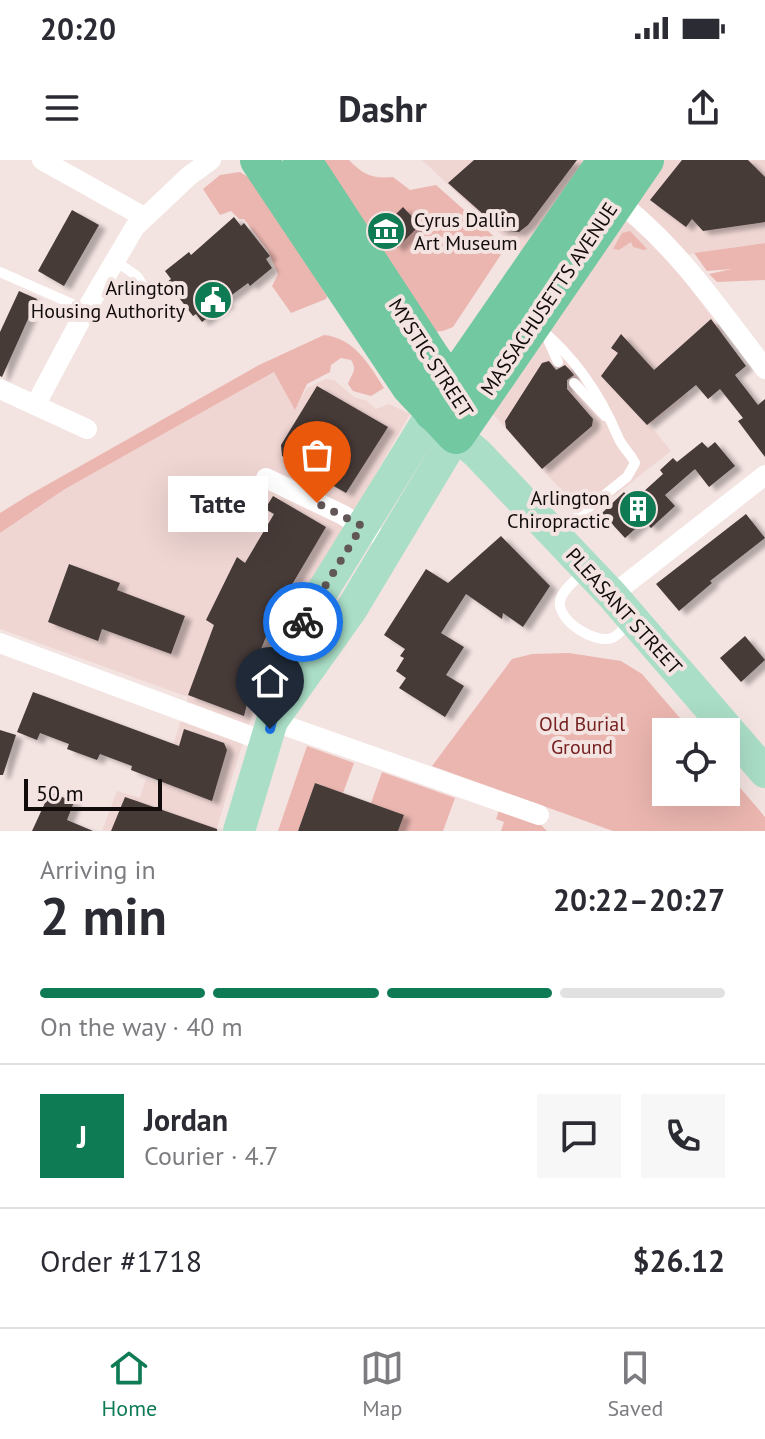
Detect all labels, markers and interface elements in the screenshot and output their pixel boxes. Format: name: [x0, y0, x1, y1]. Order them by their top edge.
text: 20:20: [40, 9, 116, 48]
text: Dashr: [338, 85, 427, 132]
icon: menu: [40, 86, 84, 130]
icon: share: [681, 86, 725, 130]
street label: MASSACHUSETTS AVENUE: [475, 198, 623, 400]
place label: Cyrus Dallin Art Museum: [414, 207, 517, 256]
museum icon: Cyrus Dallin Art Museum: [365, 210, 407, 252]
place label: Arlington Housing Authority: [31, 275, 186, 324]
public building icon: Arlington Housing Authority: [192, 279, 234, 321]
street label: MYSTIC STREET: [383, 294, 479, 422]
pin: [283, 421, 351, 503]
icon: bag: [295, 433, 339, 477]
callout: Tatte: [169, 475, 269, 531]
place label: Arlington Chiropractic: [507, 485, 610, 534]
text: Tatte: [190, 487, 246, 520]
building icon: Arlington Chiropractic: [617, 488, 659, 530]
street label: PLEASANT STREET: [560, 542, 688, 680]
courier: [263, 582, 343, 662]
icon: bike: [281, 600, 325, 644]
pin: [236, 647, 304, 729]
icon: home: [248, 659, 292, 703]
park label: Old Burial Ground: [539, 711, 625, 760]
map controls: [652, 718, 740, 806]
button: locate: [652, 718, 740, 806]
scale bar: [24, 775, 162, 811]
text: 50 m: [36, 779, 84, 807]
text: Arriving in: [40, 853, 156, 886]
text: 20:22–20:27: [553, 880, 725, 919]
text: 2 min: [40, 882, 167, 949]
text: On the way · 40 m: [40, 1010, 243, 1043]
button: chat: [537, 1094, 621, 1178]
button: phone: [641, 1094, 725, 1178]
text: Jordan: [144, 1100, 228, 1139]
text: J: [77, 1117, 87, 1156]
text: Courier · 4.7: [144, 1139, 278, 1172]
text: Order #1718: [40, 1241, 202, 1280]
text: $26.12: [633, 1241, 725, 1280]
tab: Home: [102, 1346, 157, 1422]
tab: Map: [360, 1346, 404, 1422]
tab: Saved: [607, 1346, 663, 1422]

